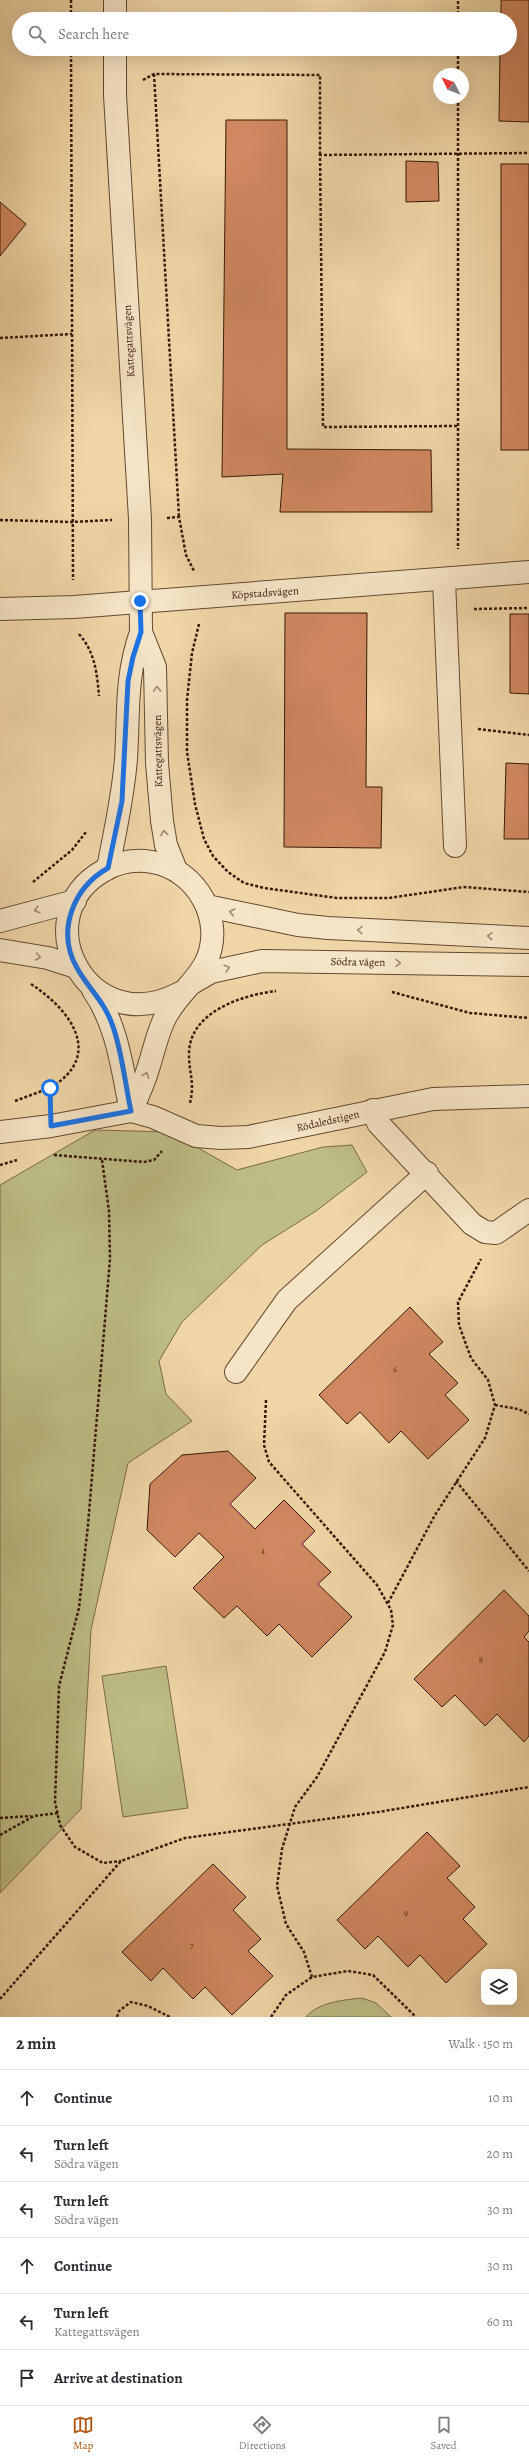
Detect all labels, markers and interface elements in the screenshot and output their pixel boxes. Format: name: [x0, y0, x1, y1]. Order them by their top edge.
search box: [12, 12, 517, 56]
icon: search: [26, 23, 48, 45]
text: Search here: [58, 24, 129, 44]
north arrow: [433, 68, 469, 104]
street label: Kattegattsvägen: [120, 304, 138, 378]
street label: Köpstadsvägen: [231, 583, 299, 603]
route end: [131, 592, 149, 610]
one-way arrow: [153, 686, 161, 692]
street label: Kattegattsvägen: [150, 715, 166, 787]
one-way arrow: [160, 830, 169, 836]
one-way arrow: [34, 905, 41, 914]
one-way arrow: [229, 909, 235, 917]
one-way arrow: [357, 925, 363, 934]
one-way arrow: [487, 932, 493, 941]
one-way arrow: [35, 952, 42, 960]
street label: Södra vägen: [331, 954, 385, 970]
one-way arrow: [395, 959, 401, 967]
one-way arrow: [223, 964, 230, 973]
one-way arrow: [141, 1072, 149, 1079]
route start: [41, 1079, 59, 1097]
street label: Rödaledstigen: [295, 1106, 361, 1136]
house number: 6: [393, 1363, 397, 1375]
house number: 4: [261, 1544, 265, 1556]
house number: 8: [479, 1654, 483, 1666]
house number: 9: [404, 1907, 408, 1919]
house number: 7: [190, 1939, 194, 1951]
map controls: [481, 1969, 517, 2005]
button: layers: [481, 1969, 517, 2005]
text: 2 min: [16, 2032, 56, 2055]
text: Walk · 150 m: [448, 2035, 513, 2052]
icon: ahead: [16, 2087, 38, 2109]
text: Continue: [54, 2088, 112, 2108]
text: 10 m: [488, 2089, 513, 2106]
text: Turn left: [54, 2135, 109, 2155]
icon: left: [16, 2143, 38, 2165]
text: 20 m: [487, 2145, 513, 2162]
text: Södra vägen: [54, 2155, 119, 2172]
text: Turn left: [54, 2191, 109, 2211]
icon: left: [16, 2199, 38, 2221]
text: 30 m: [487, 2201, 513, 2218]
text: Södra vägen: [54, 2211, 119, 2228]
icon: ahead: [16, 2255, 38, 2277]
text: Continue: [54, 2256, 112, 2276]
text: 30 m: [487, 2257, 513, 2274]
text: Turn left: [54, 2303, 109, 2323]
icon: left: [16, 2311, 38, 2333]
text: 60 m: [487, 2313, 513, 2330]
text: Kattegattsvägen: [54, 2323, 140, 2340]
icon: arrive: [16, 2367, 38, 2389]
text: Arrive at destination: [54, 2368, 183, 2388]
tab: Map: [72, 2414, 94, 2453]
tab: Directions: [239, 2414, 286, 2453]
tab: Saved: [431, 2414, 457, 2453]

